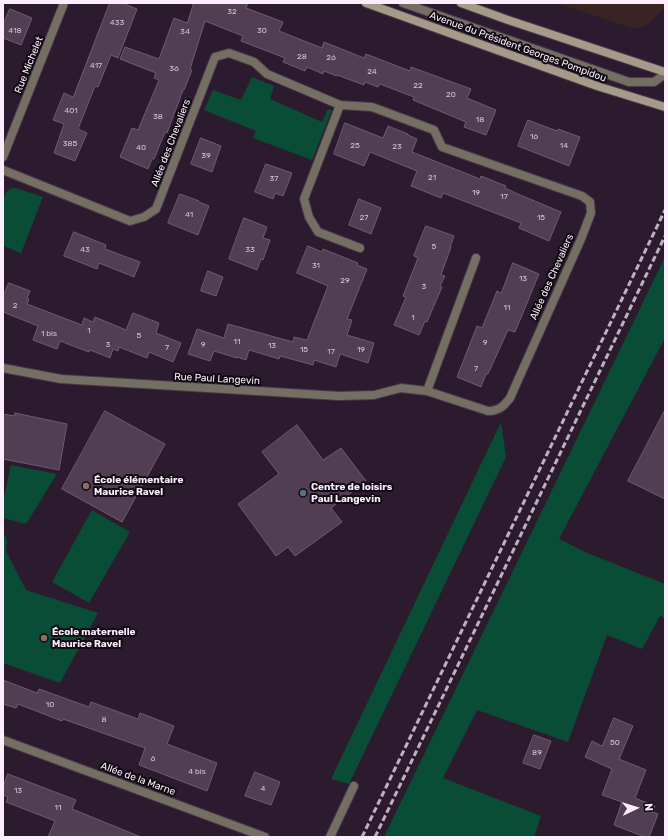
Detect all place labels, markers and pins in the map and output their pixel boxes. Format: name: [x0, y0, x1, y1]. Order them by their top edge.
place label: École élémentaire Maurice Ravel: [94, 474, 183, 498]
marker: École élémentaire Maurice Ravel: [81, 481, 91, 491]
place label: Centre de loisirs Paul Langevin: [311, 481, 392, 504]
marker: Centre de loisirs Paul Langevin: [298, 488, 308, 498]
place label: École maternelle Maurice Ravel: [52, 626, 135, 650]
marker: École maternelle Maurice Ravel: [39, 633, 49, 643]

